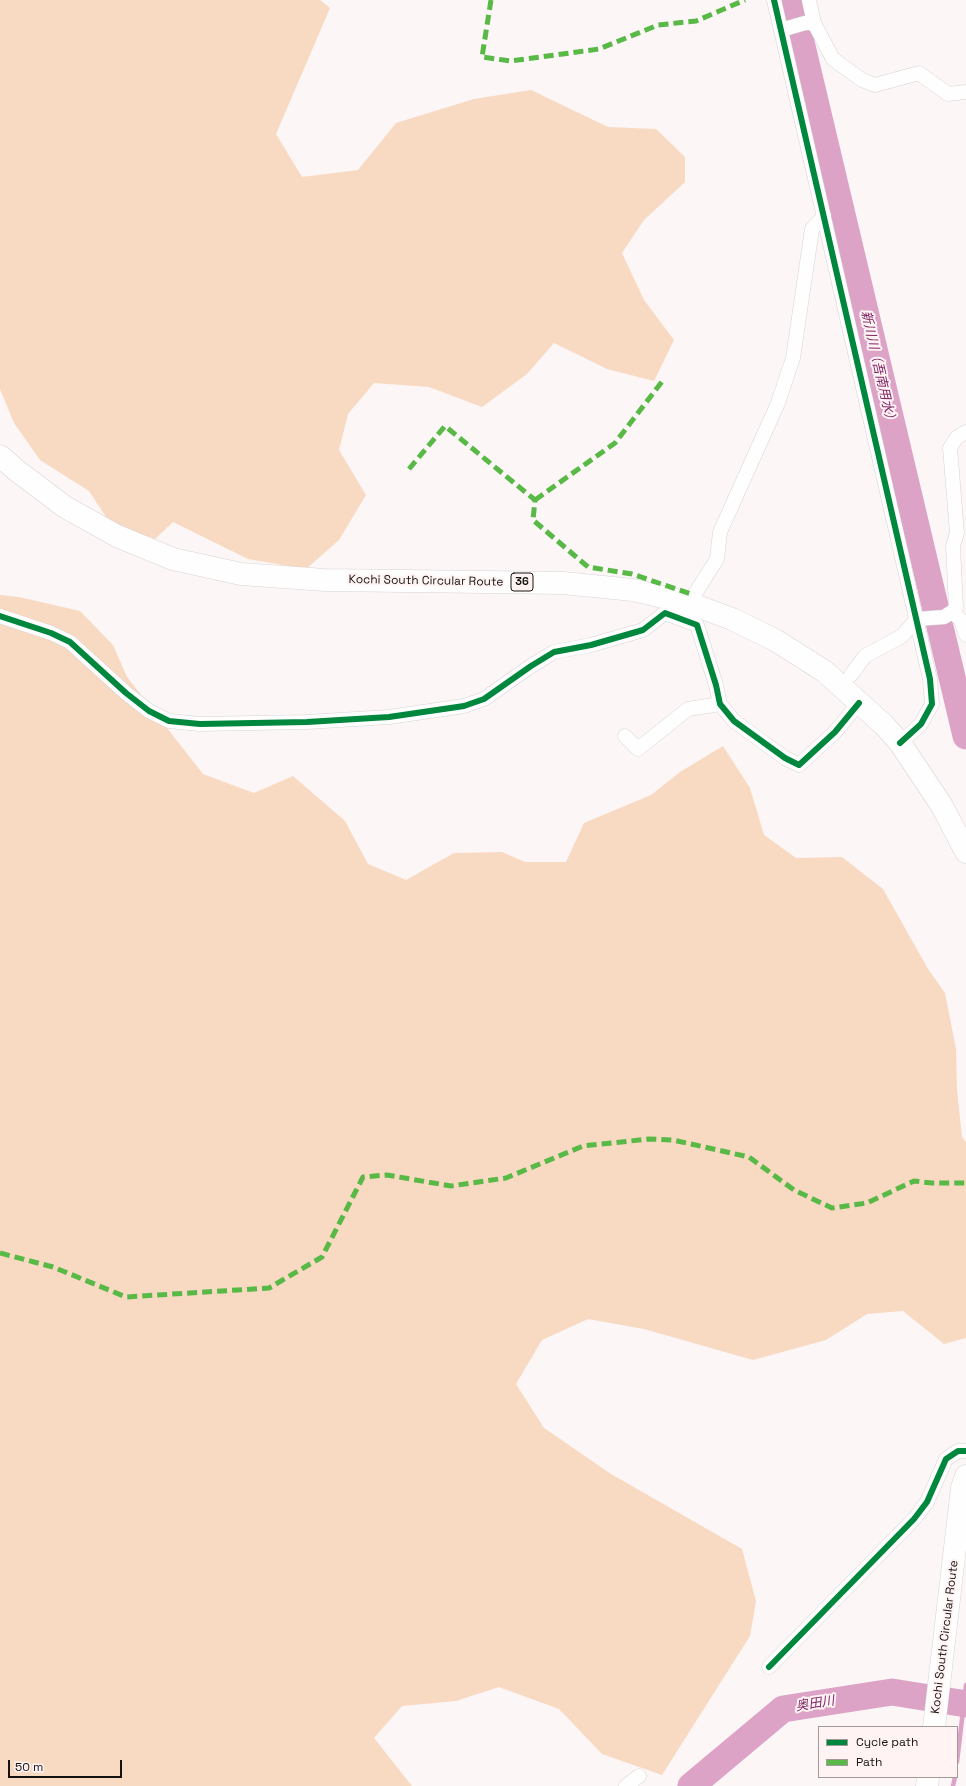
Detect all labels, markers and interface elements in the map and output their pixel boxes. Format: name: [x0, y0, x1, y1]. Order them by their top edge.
water label: 新川川（吾南用水）: [857, 309, 899, 427]
street label: Kochi South Circular Route: [348, 572, 504, 590]
road number: 36: [511, 573, 533, 591]
street label: Kochi South Circular Route: [928, 1559, 962, 1715]
water label: 奥田川: [795, 1693, 835, 1715]
legend: [818, 1726, 958, 1778]
text: Cycle path: [856, 1734, 918, 1750]
scale bar: [10, 1752, 124, 1778]
text: Path: [856, 1754, 882, 1770]
text: 50 m: [15, 1759, 43, 1775]

